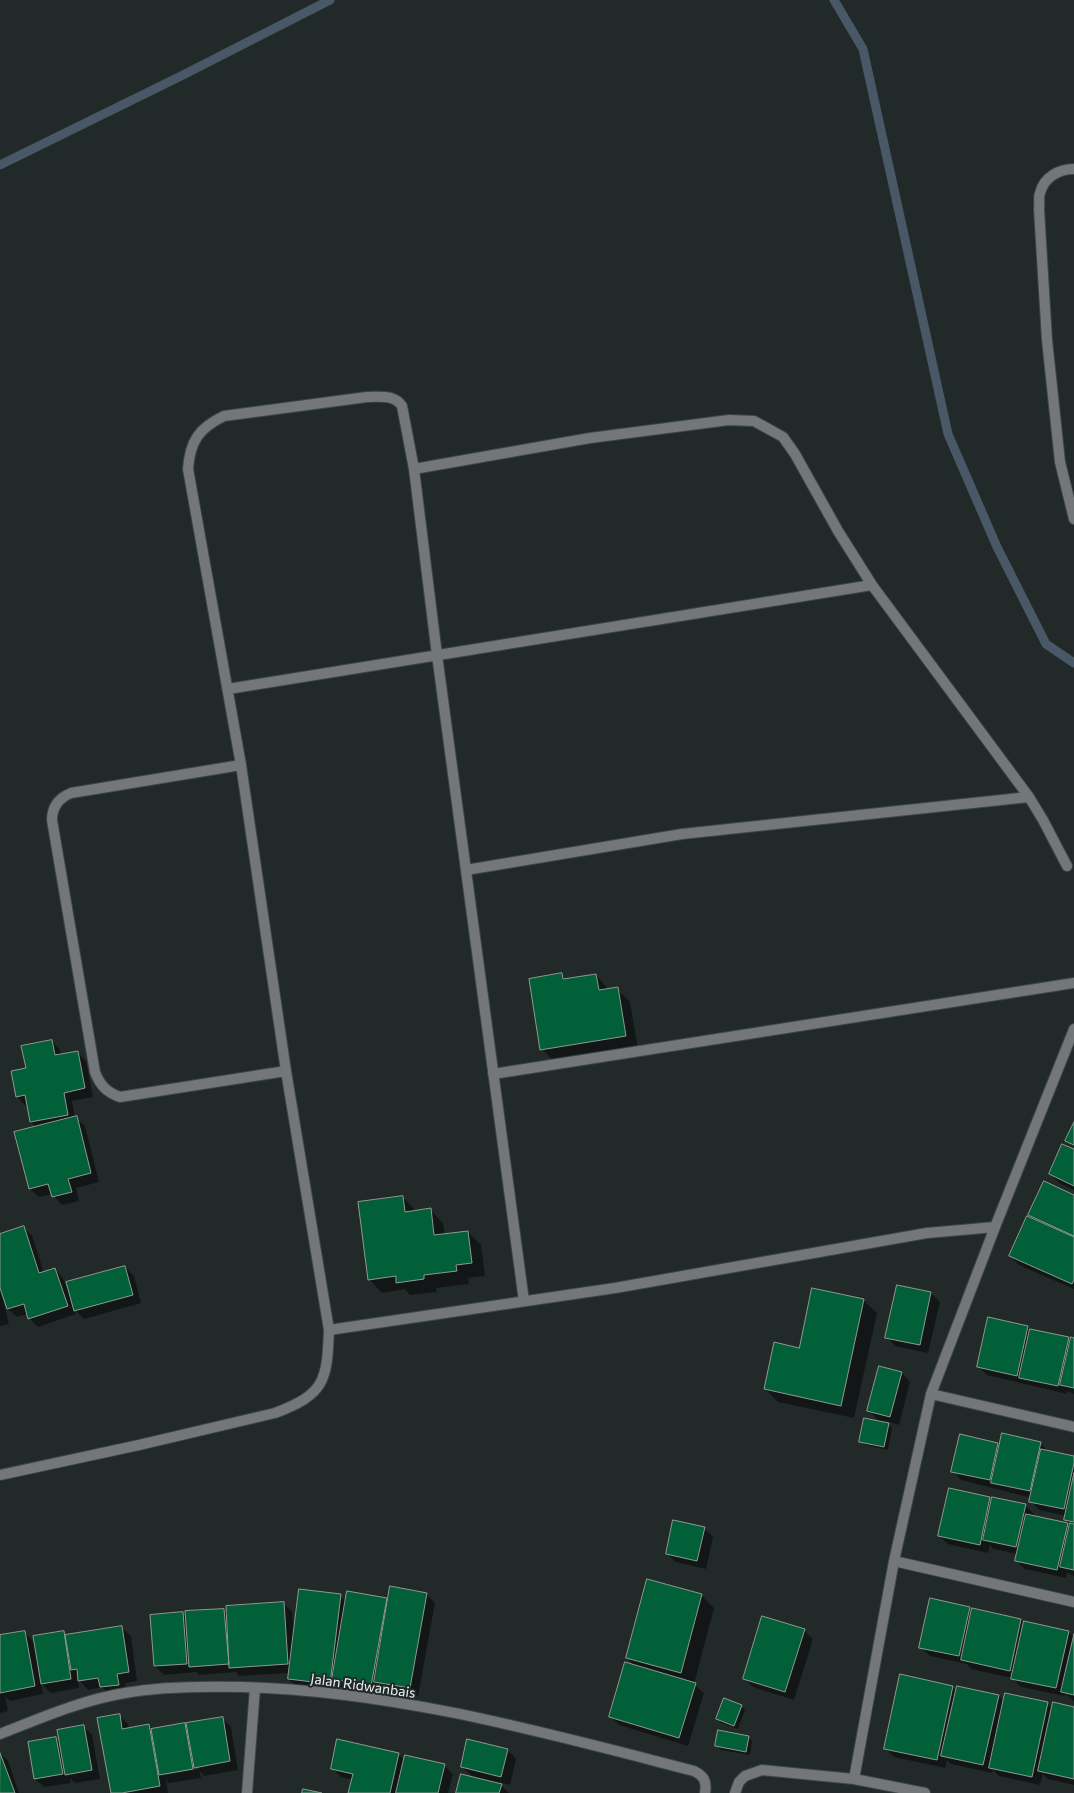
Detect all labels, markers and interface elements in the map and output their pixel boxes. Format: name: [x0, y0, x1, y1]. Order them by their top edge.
street label: Jalan Ridwanbais: [309, 1670, 417, 1702]

